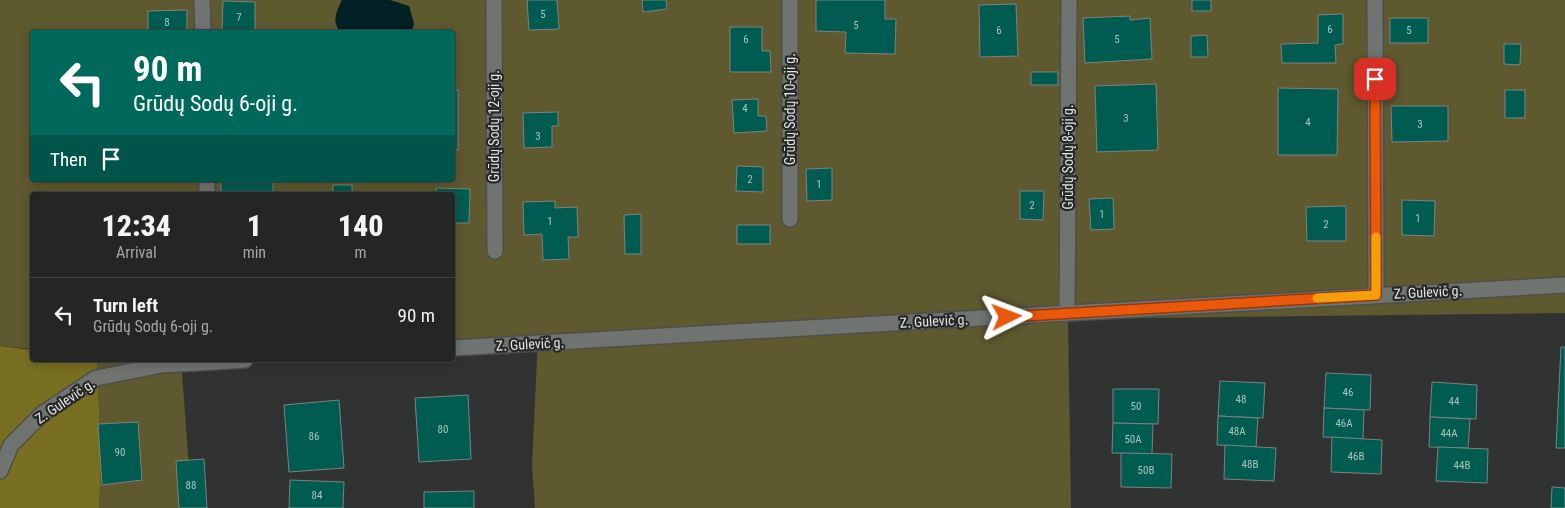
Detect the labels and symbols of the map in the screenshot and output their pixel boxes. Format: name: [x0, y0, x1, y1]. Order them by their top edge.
house number: 5: [540, 8, 546, 21]
house number: 7: [236, 11, 242, 24]
house number: 8: [164, 16, 170, 29]
house number: 5: [853, 19, 859, 32]
house number: 6: [1327, 23, 1333, 36]
house number: 6: [996, 24, 1002, 37]
house number: 5: [1406, 24, 1412, 37]
house number: 6: [743, 33, 749, 46]
house number: 5: [1114, 33, 1120, 46]
street label: Grūdų Sodų 10-oji g.: [782, 53, 798, 165]
pin: [1354, 58, 1396, 100]
street label: Grūdų Sodų 12-oji g.: [486, 70, 502, 182]
house number: 4: [742, 102, 748, 115]
street label: Grūdų Sodų 8-oji g.: [1060, 104, 1076, 210]
house number: 3: [1123, 112, 1129, 125]
house number: 4: [1305, 116, 1311, 129]
house number: 3: [1417, 118, 1423, 131]
house number: 3: [535, 130, 541, 143]
house number: 2: [747, 173, 753, 186]
house number: 1: [816, 178, 822, 191]
house number: 2: [1029, 199, 1035, 212]
house number: 1: [1099, 208, 1105, 221]
house number: 1: [1415, 212, 1421, 225]
house number: 1: [547, 215, 553, 228]
house number: 2: [1323, 218, 1329, 231]
street label: Z. Gulevič g.: [1393, 282, 1463, 302]
position arrow: [980, 290, 1032, 342]
street label: Z. Gulevič g.: [899, 311, 969, 331]
street label: Z. Gulevič g.: [495, 334, 565, 354]
street label: Z. Gulevič g.: [32, 375, 98, 427]
house number: 46: [1343, 386, 1353, 399]
house number: 48: [1236, 393, 1246, 406]
house number: 44: [1449, 395, 1460, 408]
house number: 50: [1131, 400, 1141, 413]
house number: 46A: [1335, 417, 1353, 430]
house number: 80: [438, 423, 448, 436]
house number: 48A: [1228, 425, 1246, 438]
house number: 44A: [1440, 427, 1458, 440]
house number: 86: [309, 430, 319, 443]
house number: 50A: [1124, 433, 1142, 446]
house number: 90: [115, 446, 125, 459]
house number: 46B: [1348, 450, 1364, 463]
house number: 48B: [1242, 458, 1258, 471]
house number: 44B: [1454, 459, 1470, 472]
house number: 50B: [1138, 464, 1154, 477]
house number: 88: [186, 479, 196, 492]
house number: 84: [312, 489, 323, 502]

